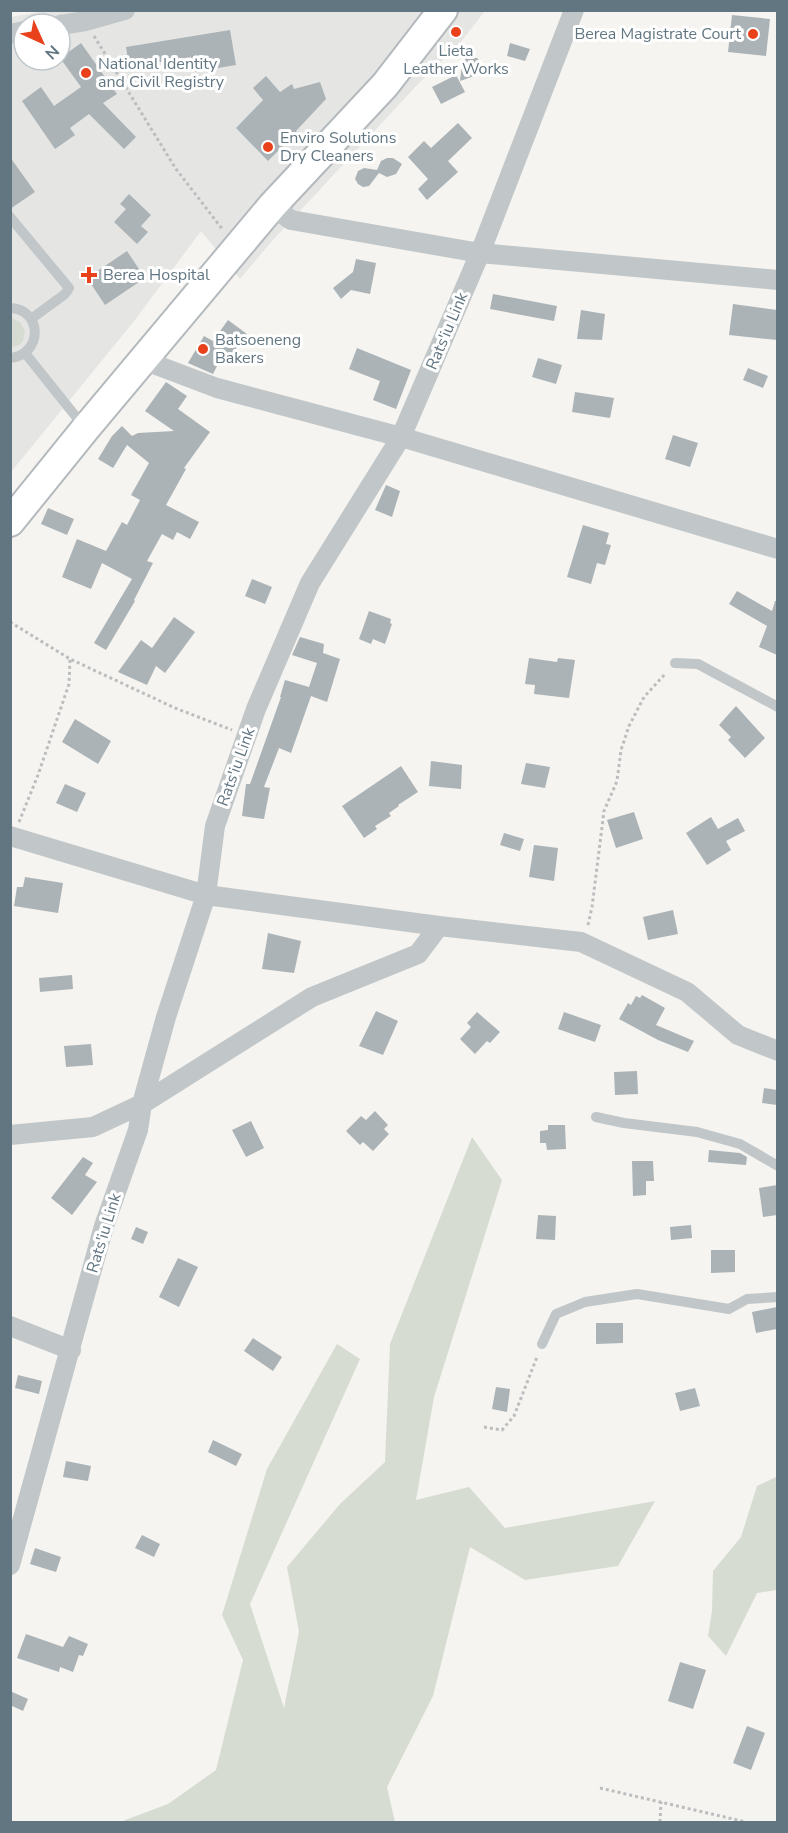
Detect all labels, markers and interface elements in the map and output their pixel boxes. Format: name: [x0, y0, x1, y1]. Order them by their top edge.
north arrow: [12, 12, 72, 72]
place label: Berea Magistrate Court: [574, 23, 741, 45]
marker: Lieta Leather Works: [449, 25, 463, 39]
marker: Berea Magistrate Court: [746, 27, 760, 41]
text: N: [40, 40, 64, 64]
place label: Lieta Leather Works: [403, 40, 509, 80]
place label: National Identity and Civil Registry: [98, 53, 225, 93]
marker: National Identity and Civil Registry: [79, 66, 93, 80]
place label: Enviro Solutions Dry Cleaners: [280, 127, 396, 167]
marker: Enviro Solutions Dry Cleaners: [261, 140, 275, 154]
place label: Berea Hospital: [103, 264, 210, 286]
marker: Berea Hospital: [80, 266, 98, 284]
street label: Rats'iu Link: [421, 288, 474, 373]
place label: Batsoeneng Bakers: [215, 329, 301, 369]
marker: Batsoeneng Bakers: [196, 342, 210, 356]
street label: Rats'iu Link: [212, 724, 261, 809]
street label: Rats'iu Link: [81, 1189, 127, 1276]

